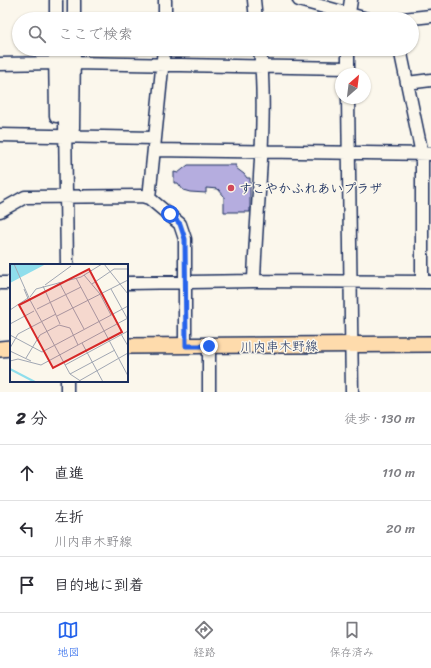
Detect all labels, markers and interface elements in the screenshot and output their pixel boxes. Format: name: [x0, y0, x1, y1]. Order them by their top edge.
search box: [12, 12, 419, 56]
text: ここで検索: [58, 21, 133, 47]
icon: search: [26, 23, 48, 45]
north arrow: [335, 68, 371, 104]
place label: すこやかふれあいプラザ: [239, 177, 382, 200]
marker: すこやかふれあいプラザ: [226, 183, 236, 193]
route start: [161, 205, 179, 223]
inset map: [10, 264, 128, 382]
street label: 川内串木野線: [240, 334, 319, 359]
route end: [200, 337, 218, 355]
text: 2 分: [16, 403, 47, 433]
text: 徒歩 · 130 m: [344, 407, 415, 430]
text: 直進: [54, 460, 84, 486]
text: 110 m: [382, 461, 415, 484]
icon: ahead: [16, 462, 38, 484]
text: 左折: [54, 504, 84, 530]
text: 20 m: [386, 517, 415, 540]
icon: left: [16, 518, 38, 540]
text: 川内串木野線: [54, 530, 132, 553]
text: 目的地に到着: [54, 572, 144, 598]
icon: arrive: [16, 574, 38, 596]
tab: 地図: [57, 619, 79, 662]
tab: 経路: [193, 619, 215, 662]
tab: 保存済み: [330, 619, 374, 662]

